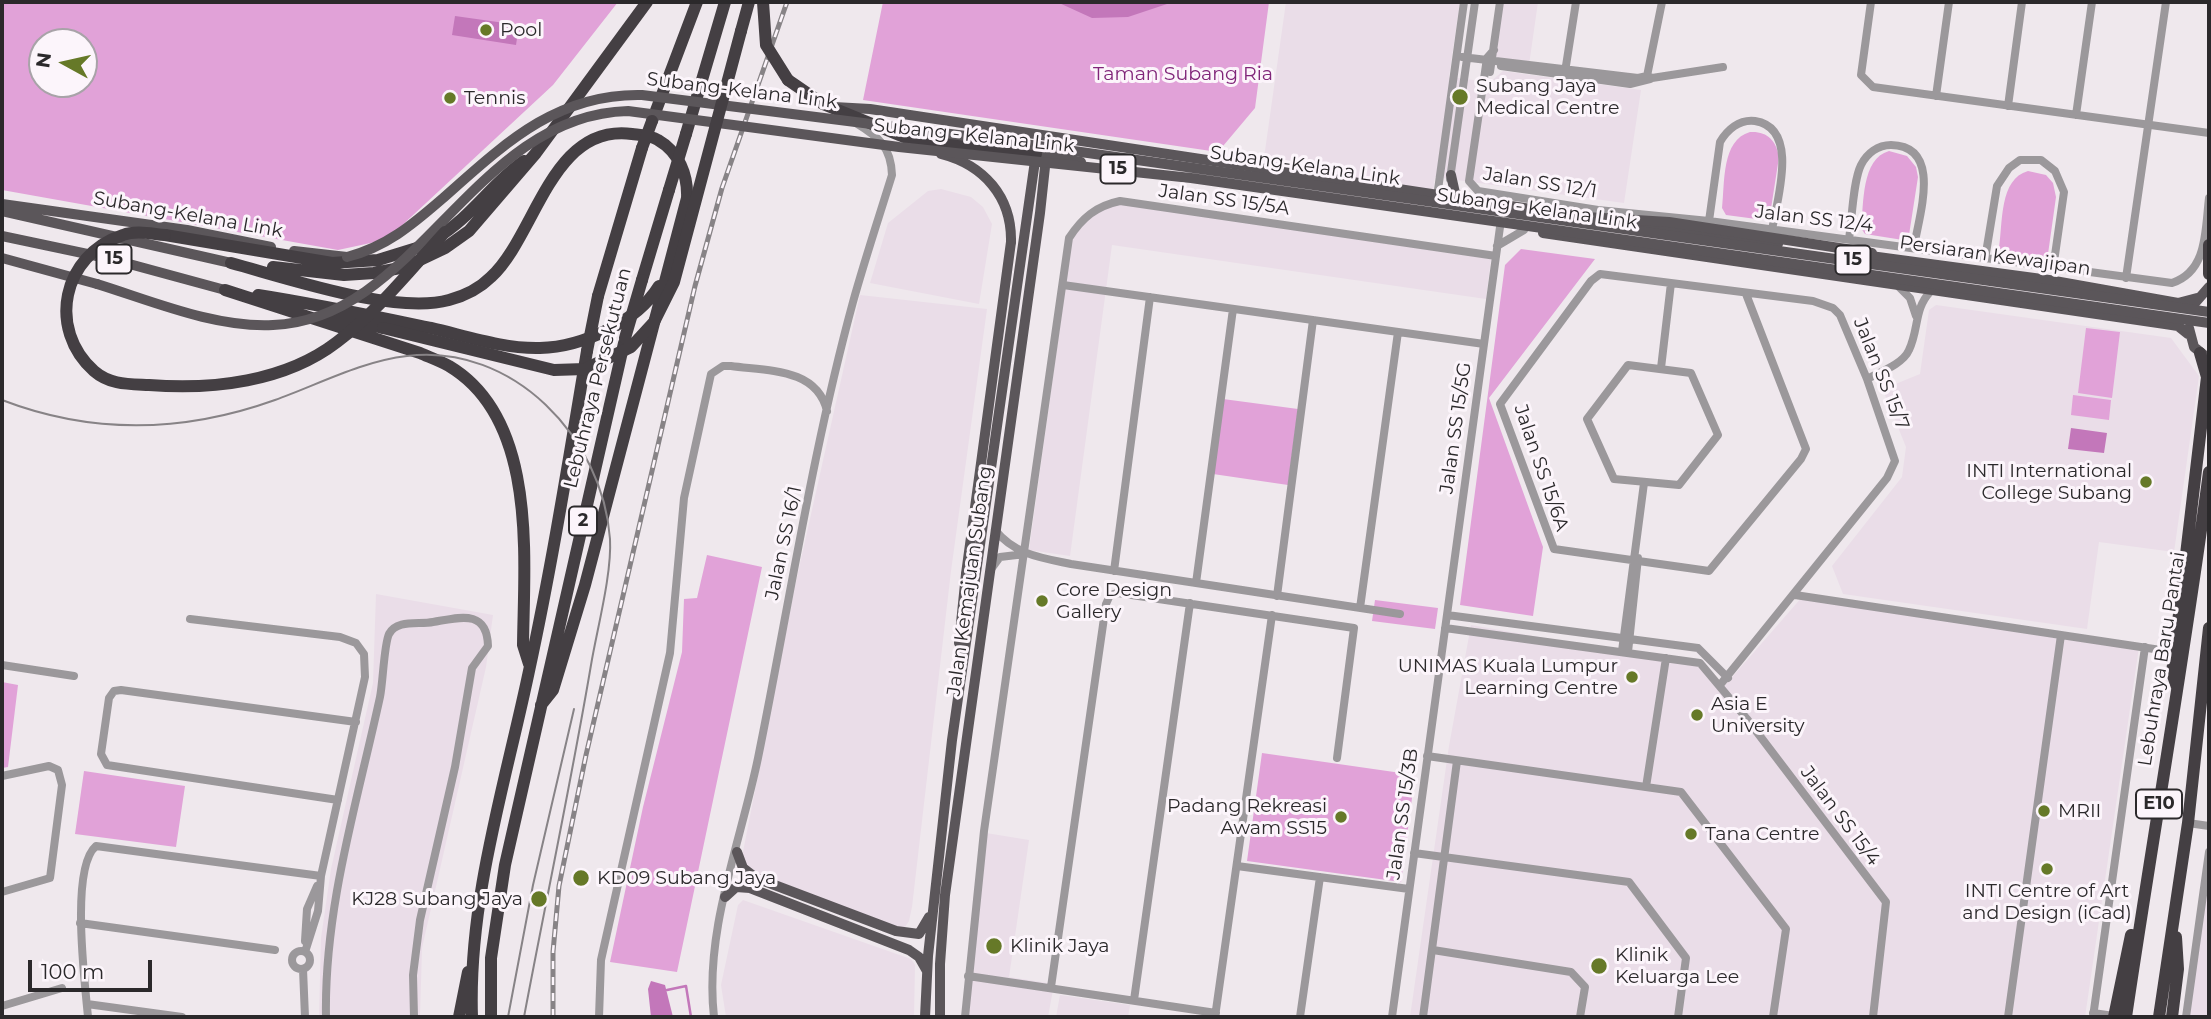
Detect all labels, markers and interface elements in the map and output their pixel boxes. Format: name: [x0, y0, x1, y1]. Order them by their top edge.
place label: Pool: [500, 19, 542, 41]
marker: Pool: [478, 22, 494, 38]
north arrow: [28, 28, 98, 98]
text: N: [31, 51, 56, 69]
park label: Taman Subang Ria: [1093, 63, 1273, 85]
street label: Subang-Kelana Link: [645, 68, 839, 114]
place label: Subang Jaya Medical Centre: [1476, 75, 1620, 119]
place label: Tennis: [464, 87, 525, 109]
marker: Subang Jaya Medical Centre: [1450, 87, 1470, 107]
marker: Tennis: [442, 90, 458, 106]
street label: Subang - Kelana Link: [872, 114, 1076, 158]
street label: Subang-Kelana Link: [1208, 141, 1402, 191]
road number: 15: [1100, 154, 1136, 184]
street label: Jalan SS 12/1: [1481, 163, 1599, 203]
street label: Jalan SS 15/5A: [1157, 180, 1291, 220]
street label: Subang - Kelana Link: [1435, 184, 1639, 234]
street label: Subang-Kelana Link: [91, 187, 285, 243]
street label: Jalan SS 12/4: [1754, 200, 1874, 238]
street label: Persiaran Kewajipan: [1898, 231, 2092, 281]
road number: 15: [96, 244, 132, 274]
road number: 15: [1836, 246, 1870, 274]
street label: Lebuhraya Persekutuan: [560, 265, 636, 491]
street label: Jalan SS 15/7: [1848, 315, 1914, 433]
street label: Jalan SS 15/5G: [1435, 361, 1477, 495]
street label: Jalan SS 15/6A: [1509, 402, 1573, 534]
place label: INTI International College Subang: [1966, 460, 2132, 504]
street label: Jalan Kemajuan Subang: [943, 464, 997, 698]
marker: INTI International College Subang: [2138, 474, 2154, 490]
street label: Jalan SS 16/1: [761, 484, 807, 602]
road number: 2: [569, 506, 597, 536]
street label: Lebuhraya Baru Pantai: [2134, 550, 2190, 768]
place label: Core Design Gallery: [1056, 579, 1172, 623]
marker: Core Design Gallery: [1034, 593, 1050, 609]
place label: UNIMAS Kuala Lumpur Learning Centre: [1398, 655, 1618, 699]
marker: UNIMAS Kuala Lumpur Learning Centre: [1624, 669, 1640, 685]
place label: Asia E University: [1711, 693, 1805, 737]
marker: Asia E University: [1689, 707, 1705, 723]
street label: Jalan SS 15/3B: [1383, 747, 1423, 881]
street label: Jalan SS 15/4: [1795, 762, 1885, 870]
road number: E10: [2136, 790, 2182, 818]
place label: Padang Rekreasi Awam SS15: [1167, 795, 1327, 839]
place label: MRII: [2058, 800, 2101, 822]
marker: MRII: [2036, 803, 2052, 819]
marker: Padang Rekreasi Awam SS15: [1333, 809, 1349, 825]
place label: Tana Centre: [1705, 823, 1820, 845]
marker: Tana Centre: [1683, 826, 1699, 842]
marker: INTI Centre of Art and Design (iCad): [2039, 861, 2055, 877]
place label: KD09 Subang Jaya: [597, 867, 776, 889]
marker: KD09 Subang Jaya: [571, 868, 591, 888]
place label: INTI Centre of Art and Design (iCad): [1962, 880, 2132, 924]
place label: KJ28 Subang Jaya: [351, 888, 523, 910]
marker: KJ28 Subang Jaya: [529, 889, 549, 909]
place label: Klinik Jaya: [1010, 935, 1110, 957]
marker: Klinik Jaya: [984, 936, 1004, 956]
place label: Klinik Keluarga Lee: [1615, 944, 1739, 988]
scale bar: [32, 946, 156, 990]
marker: Klinik Keluarga Lee: [1589, 956, 1609, 976]
text: 100 m: [41, 959, 104, 984]

